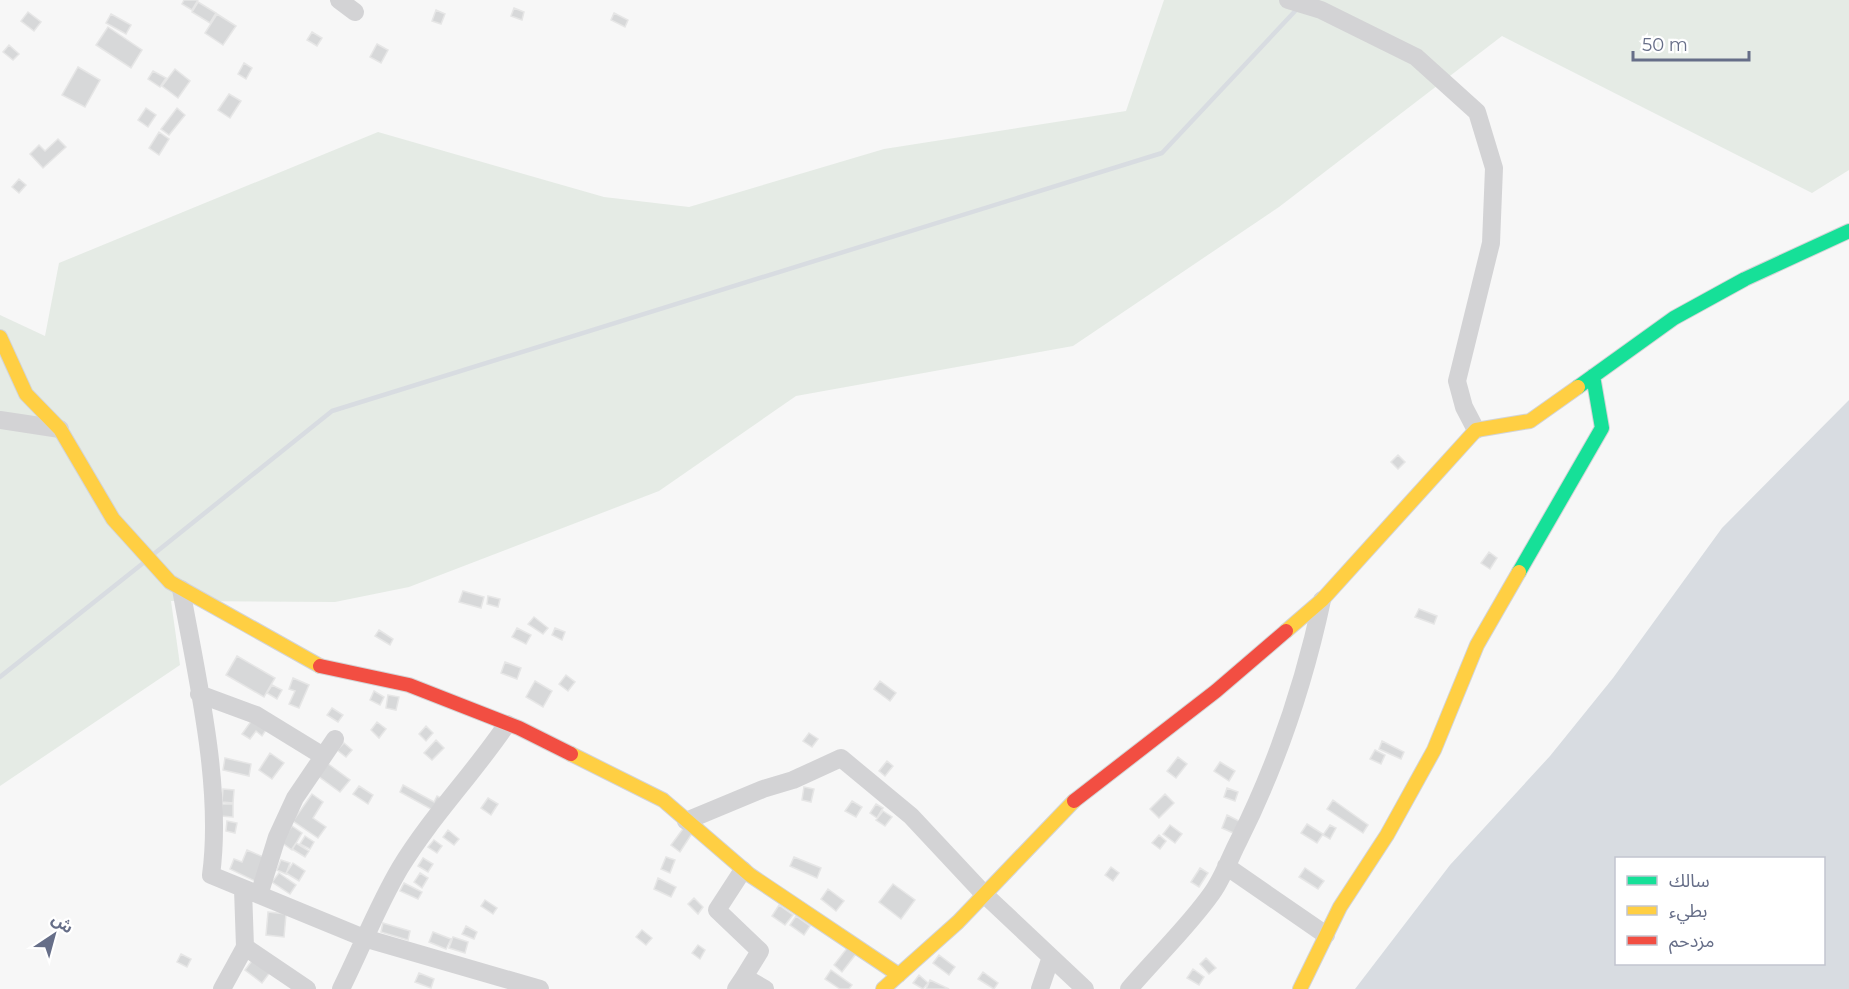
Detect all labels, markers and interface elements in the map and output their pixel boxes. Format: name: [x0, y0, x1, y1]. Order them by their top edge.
scale bar: [1633, 24, 1748, 62]
text: 50 m: [1642, 34, 1688, 56]
legend: [1615, 857, 1825, 965]
text: سالك: [1669, 870, 1710, 892]
text: بطيء: [1669, 900, 1707, 924]
north arrow: [24, 905, 84, 965]
text: ش: [48, 909, 77, 937]
text: مزدحم: [1669, 930, 1714, 954]

